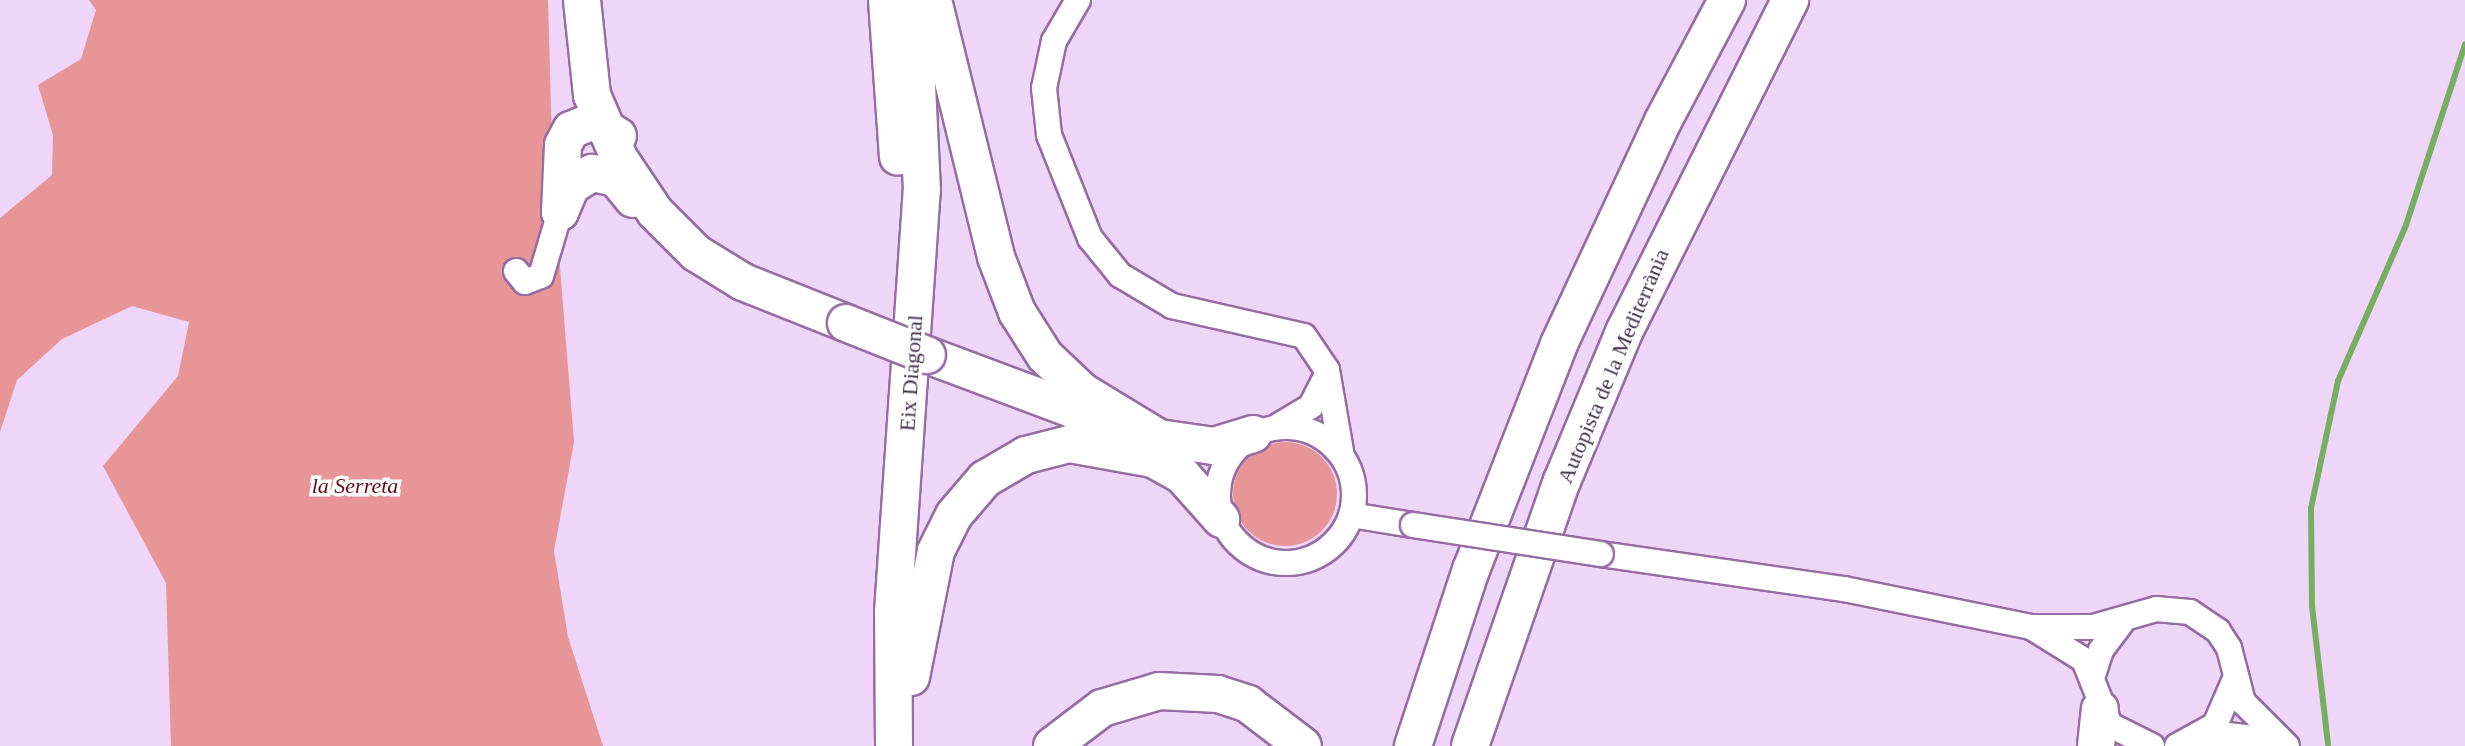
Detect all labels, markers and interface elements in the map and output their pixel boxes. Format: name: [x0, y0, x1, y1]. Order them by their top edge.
street label: Autopista de la Mediterrània: [1552, 245, 1674, 487]
street label: Eix Diagonal: [894, 314, 928, 432]
park label: la Serreta: [312, 473, 398, 499]

